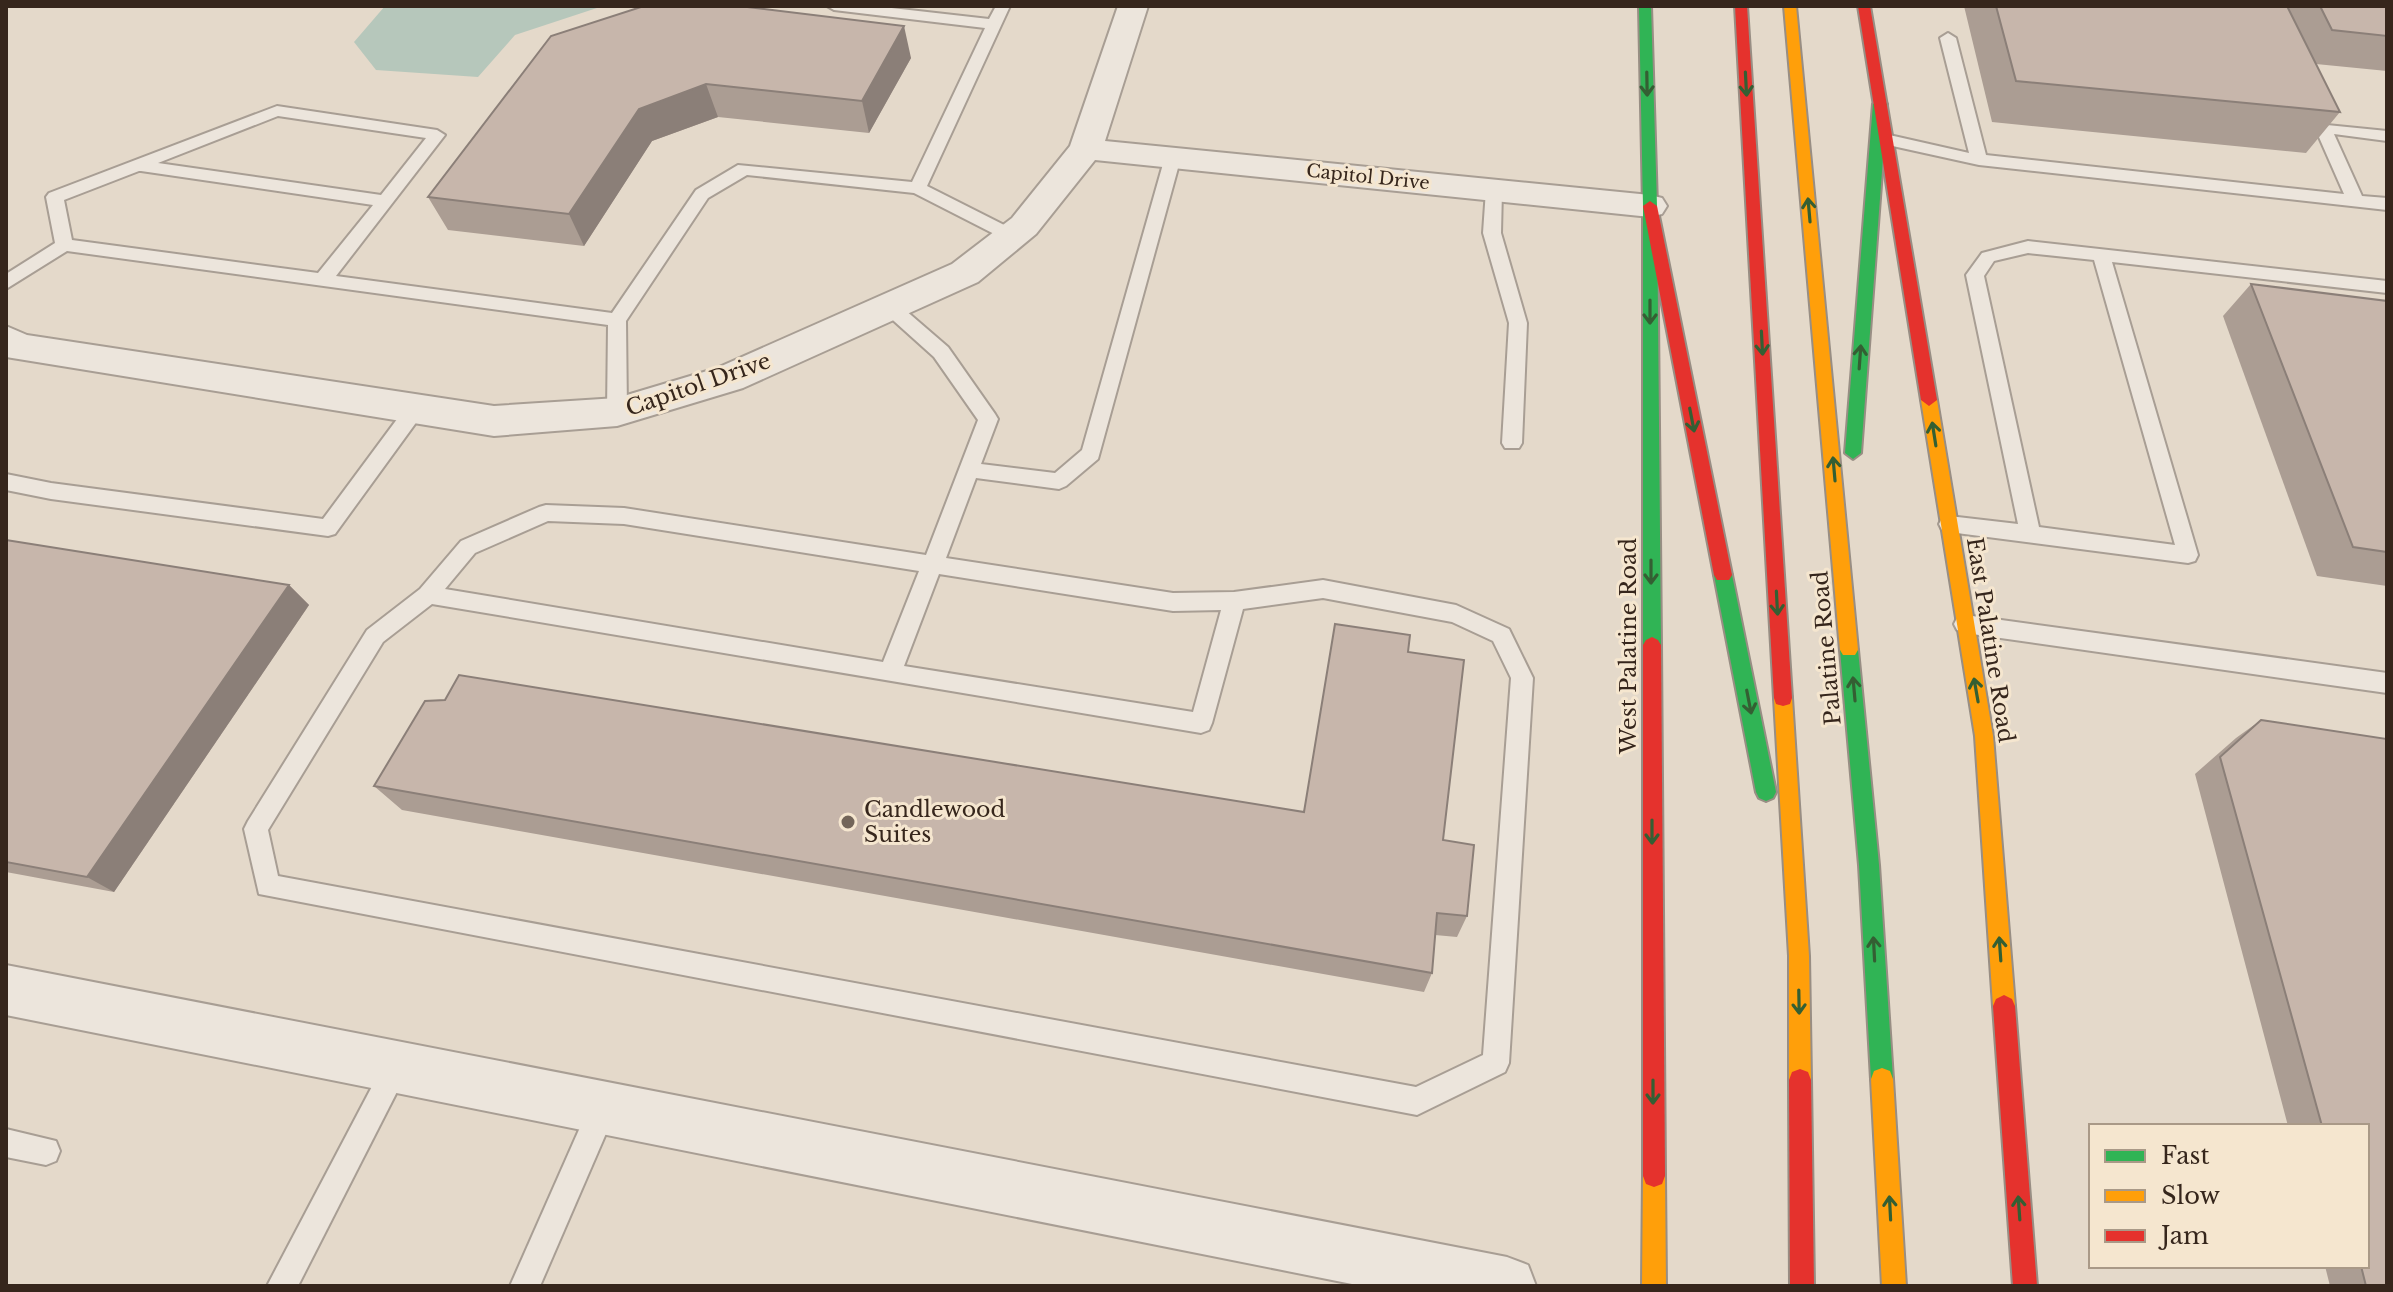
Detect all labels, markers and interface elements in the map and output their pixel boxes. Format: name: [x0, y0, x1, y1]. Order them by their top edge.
one-way arrow: [1639, 70, 1655, 97]
one-way arrow: [1739, 70, 1754, 97]
street label: Capitol Drive: [1305, 160, 1431, 194]
one-way arrow: [1801, 197, 1816, 224]
one-way arrow: [1643, 298, 1658, 325]
one-way arrow: [1755, 329, 1770, 356]
one-way arrow: [1853, 344, 1868, 371]
street label: Capitol Drive: [622, 347, 774, 422]
one-way arrow: [1686, 407, 1701, 432]
one-way arrow: [1926, 421, 1941, 447]
one-way arrow: [1826, 456, 1841, 483]
street label: East Palatine Road: [1961, 535, 2020, 745]
street label: West Palatine Road: [1615, 538, 1642, 755]
one-way arrow: [1643, 558, 1659, 585]
street label: Palatine Road: [1806, 570, 1847, 726]
one-way arrow: [1770, 589, 1785, 616]
one-way arrow: [1846, 676, 1861, 703]
one-way arrow: [1968, 678, 1983, 703]
one-way arrow: [1742, 689, 1757, 715]
place label: Candlewood Suites: [864, 796, 1005, 848]
marker: Candlewood Suites: [839, 813, 857, 831]
one-way arrow: [1644, 818, 1660, 845]
one-way arrow: [1866, 936, 1881, 963]
one-way arrow: [1992, 936, 2007, 963]
one-way arrow: [1791, 988, 1807, 1015]
one-way arrow: [1645, 1078, 1661, 1105]
legend: [2089, 1124, 2369, 1268]
text: Fast: [2161, 1141, 2209, 1170]
text: Slow: [2161, 1181, 2220, 1210]
one-way arrow: [1882, 1195, 1897, 1222]
one-way arrow: [2011, 1195, 2026, 1222]
text: Jam: [2158, 1221, 2209, 1250]

